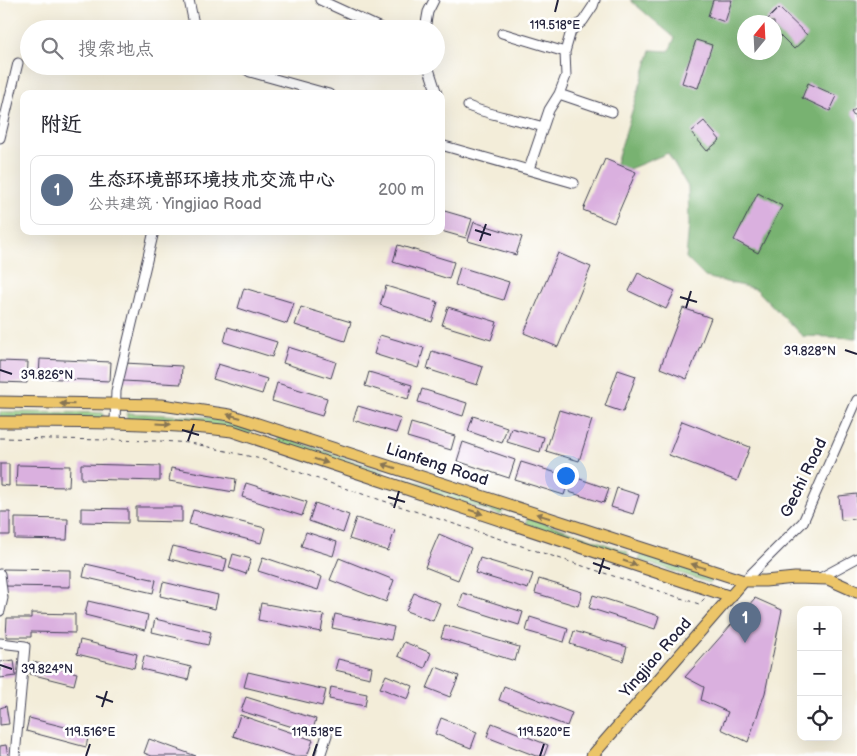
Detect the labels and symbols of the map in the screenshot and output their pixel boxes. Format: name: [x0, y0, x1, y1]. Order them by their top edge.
north arrow: [737, 15, 782, 60]
text: 119.518°E: [530, 18, 580, 33]
text: 39.828°N: [784, 344, 836, 359]
text: 39.826°N: [21, 368, 73, 383]
one-way arrow: [59, 400, 75, 408]
one-way arrow: [227, 412, 242, 420]
one-way arrow: [156, 421, 172, 429]
street label: Gechi Road: [777, 435, 831, 521]
street label: Lianfeng Road: [384, 440, 490, 490]
one-way arrow: [314, 457, 329, 465]
one-way arrow: [381, 462, 396, 469]
your location: [553, 463, 579, 489]
one-way arrow: [468, 508, 483, 516]
one-way arrow: [536, 512, 551, 519]
one-way arrow: [623, 559, 638, 567]
one-way arrow: [690, 562, 705, 570]
pin: 1: [729, 602, 761, 643]
street label: Yingjiao Road: [616, 614, 696, 702]
text: 39.824°N: [21, 662, 73, 677]
text: 119.516°E: [65, 725, 115, 740]
text: 119.518°E: [292, 725, 342, 740]
text: 119.520°E: [517, 725, 571, 740]

